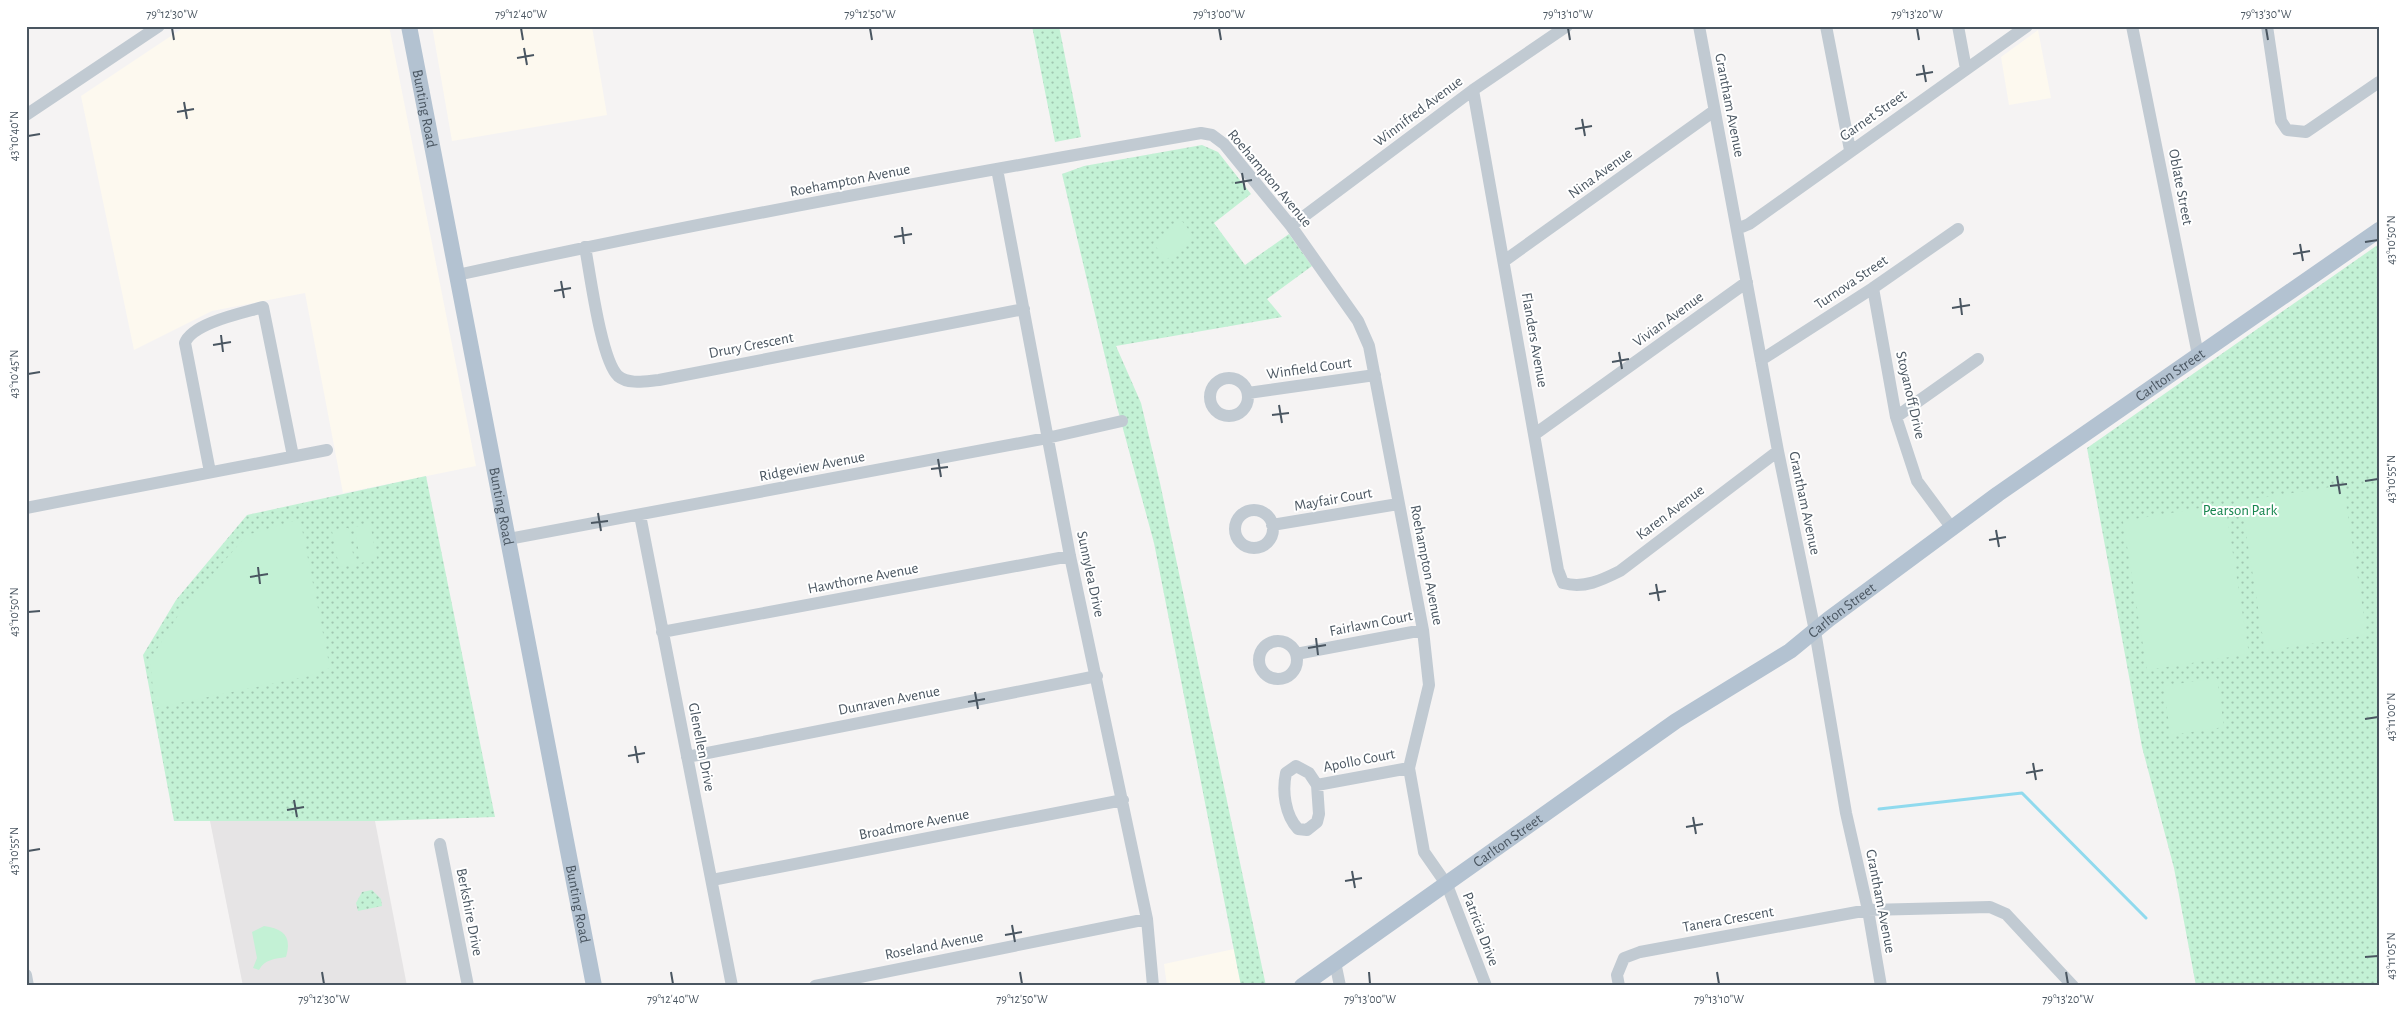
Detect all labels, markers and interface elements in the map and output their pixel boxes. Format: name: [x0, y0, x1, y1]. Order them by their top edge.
text: 79°12'30"W: [146, 8, 198, 20]
text: 79°12'40"W: [495, 8, 547, 20]
text: 79°12'50"W: [844, 8, 896, 20]
text: 79°13'00"W: [1193, 8, 1245, 20]
text: 79°13'10"W: [1543, 8, 1593, 20]
text: 79°13'20"W: [1891, 8, 1943, 20]
text: 79°13'30"W: [2241, 8, 2292, 20]
street label: Grantham Avenue: [1712, 52, 1747, 158]
street label: Bunting Road: [410, 68, 439, 149]
street label: Winnifred Avenue: [1371, 73, 1465, 149]
street label: Garnet Street: [1837, 87, 1910, 144]
text: 43°10'40"N: [8, 111, 20, 161]
street label: Roehampton Avenue: [1225, 127, 1315, 230]
street label: Nina Avenue: [1566, 145, 1635, 201]
street label: Oblate Street: [2166, 148, 2195, 227]
street label: Roehampton Avenue: [789, 161, 911, 199]
text: 43°10'50"N: [2385, 215, 2397, 265]
street label: Turnova Street: [1812, 253, 1891, 312]
street label: Vivian Avenue: [1630, 289, 1706, 350]
street label: Flanders Avenue: [1519, 292, 1550, 389]
street label: Drury Crescent: [707, 330, 795, 361]
street label: Carlton Street: [2133, 346, 2208, 404]
text: 43°10'45"N: [8, 349, 20, 399]
street label: Stoyanoff Drive: [1893, 350, 1928, 440]
street label: Winfield Court: [1266, 355, 1353, 382]
street label: Ridgeview Avenue: [758, 449, 866, 484]
street label: Grantham Avenue: [1786, 450, 1823, 556]
text: 43°10'55"N: [2385, 455, 2397, 503]
street label: Bunting Road: [486, 466, 516, 547]
street label: Karen Avenue: [1634, 482, 1707, 543]
street label: Mayfair Court: [1293, 485, 1374, 514]
park label: Pearson Park: [2203, 503, 2277, 518]
street label: Roehampton Avenue: [1408, 504, 1446, 626]
street label: Sunnylea Drive: [1074, 530, 1107, 618]
street label: Hawthorne Avenue: [807, 560, 920, 597]
street label: Carlton Street: [1805, 580, 1879, 641]
text: 43°10'50"N: [8, 587, 20, 637]
street label: Fairlawn Court: [1328, 608, 1414, 639]
street label: Dunraven Avenue: [837, 683, 941, 718]
text: 43°11'00"N: [2385, 693, 2397, 741]
street label: Glenellen Drive: [686, 702, 717, 793]
street label: Apollo Court: [1322, 746, 1396, 775]
street label: Broadmore Avenue: [858, 806, 971, 843]
street label: Carlton Street: [1471, 811, 1545, 870]
text: 43°10'55"N: [8, 827, 20, 875]
street label: Grantham Avenue: [1863, 848, 1898, 954]
street label: Bunting Road: [563, 864, 593, 944]
street label: Berkshire Drive: [454, 867, 485, 957]
street label: Patricia Drive: [1460, 890, 1501, 968]
street label: Tanera Crescent: [1682, 904, 1775, 935]
street label: Roseland Avenue: [884, 929, 985, 962]
text: 43°11'05"N: [2385, 932, 2397, 980]
text: 79°12'30"W: [298, 993, 350, 1005]
text: 79°12'40"W: [647, 993, 699, 1005]
text: 79°12'50"W: [996, 993, 1048, 1005]
text: 79°13'00"W: [1344, 993, 1396, 1005]
text: 79°13'10"W: [1694, 993, 1744, 1005]
text: 79°13'20"W: [2042, 993, 2094, 1005]

